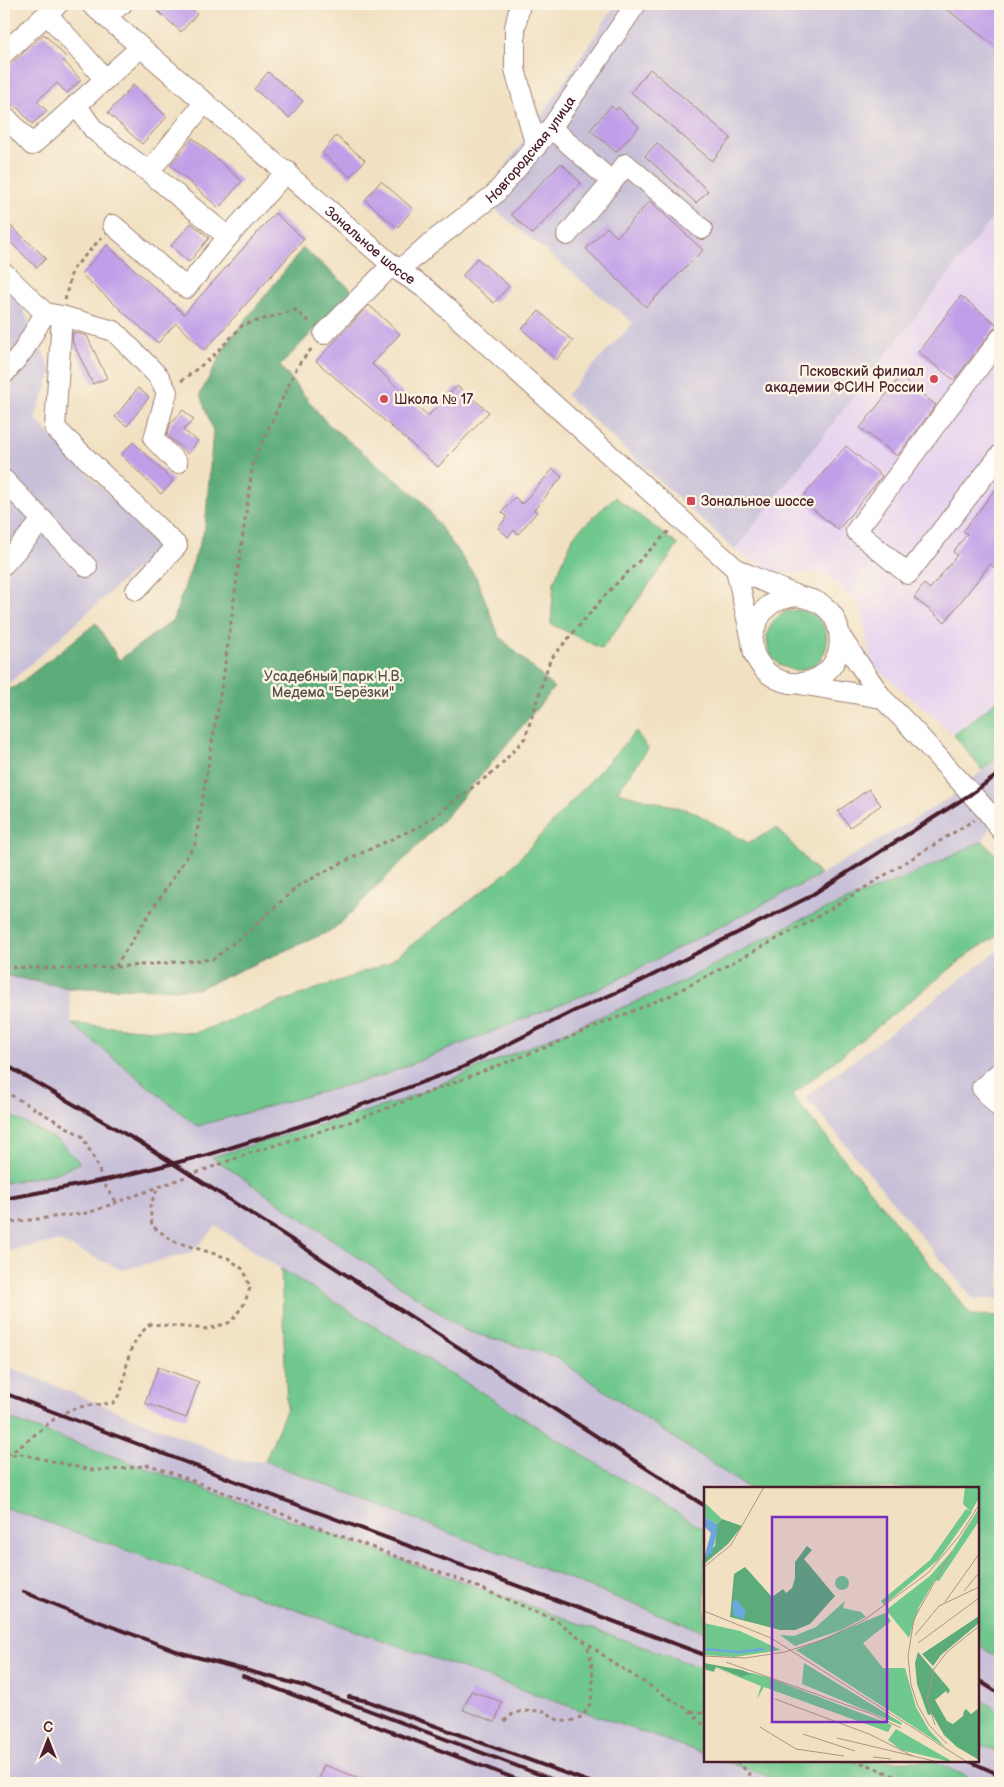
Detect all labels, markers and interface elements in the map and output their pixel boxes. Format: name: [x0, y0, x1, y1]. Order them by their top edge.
street label: Новгородская улица: [482, 92, 579, 207]
street label: Зональное шоссе: [322, 202, 419, 288]
place label: Псковский филиал академии ФСИН России: [765, 363, 924, 396]
marker: Псковский филиал академии ФСИН России: [928, 373, 940, 385]
place label: Школа № 17: [394, 391, 473, 408]
marker: Школа № 17: [378, 393, 390, 405]
place label: Зональное шоссе: [701, 493, 814, 510]
marker: Зональное шоссе: [685, 495, 697, 507]
park label: Усадебный парк Н.В. Медема "Берёзки": [264, 668, 402, 701]
inset map: [704, 1487, 979, 1762]
north arrow: [22, 1714, 72, 1764]
text: С: [43, 1719, 53, 1736]

